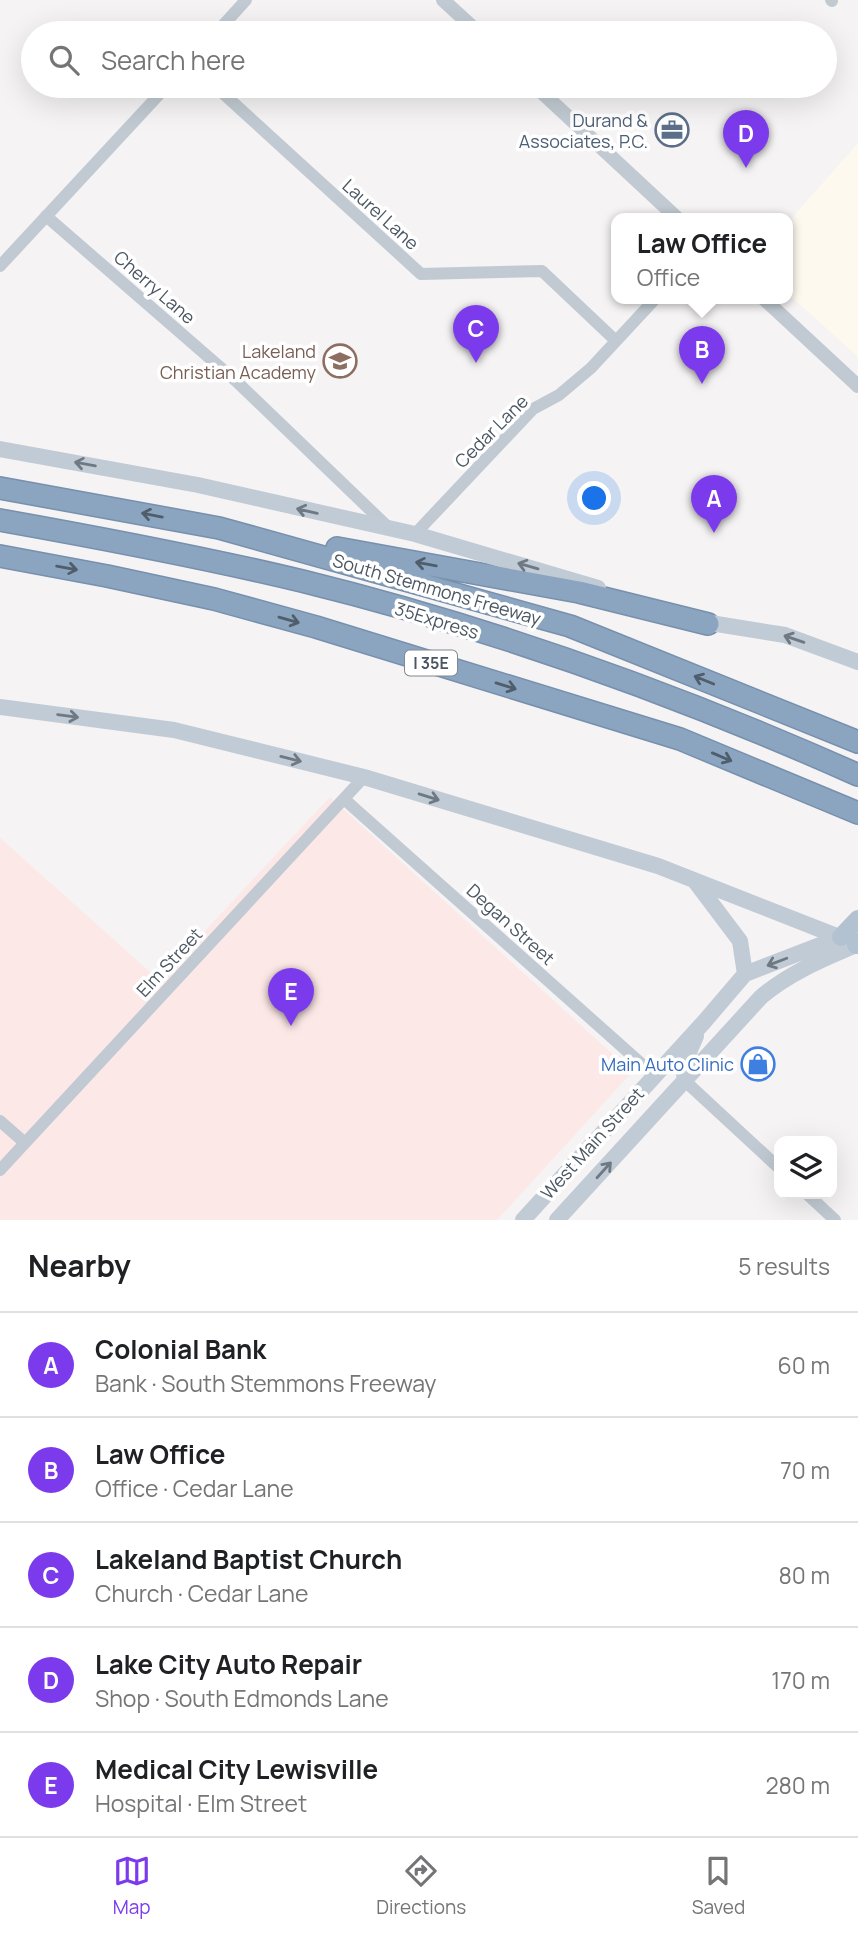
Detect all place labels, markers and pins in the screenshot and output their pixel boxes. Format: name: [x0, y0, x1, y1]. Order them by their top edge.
place label: Durand & Associates, P.C.: [519, 108, 648, 153]
pin: D: [723, 110, 769, 168]
office icon: Durand & Associates, P.C.: [653, 111, 691, 149]
pin: C: [453, 305, 499, 363]
pin: B: [679, 326, 725, 384]
place label: Lakeland Christian Academy: [160, 339, 316, 384]
school or university icon: Lakeland Christian Academy: [321, 342, 359, 380]
pin: A: [691, 475, 737, 533]
pin: E: [268, 968, 314, 1026]
shop icon: Main Auto Clinic: [739, 1045, 777, 1083]
place label: Main Auto Clinic: [601, 1052, 734, 1076]

